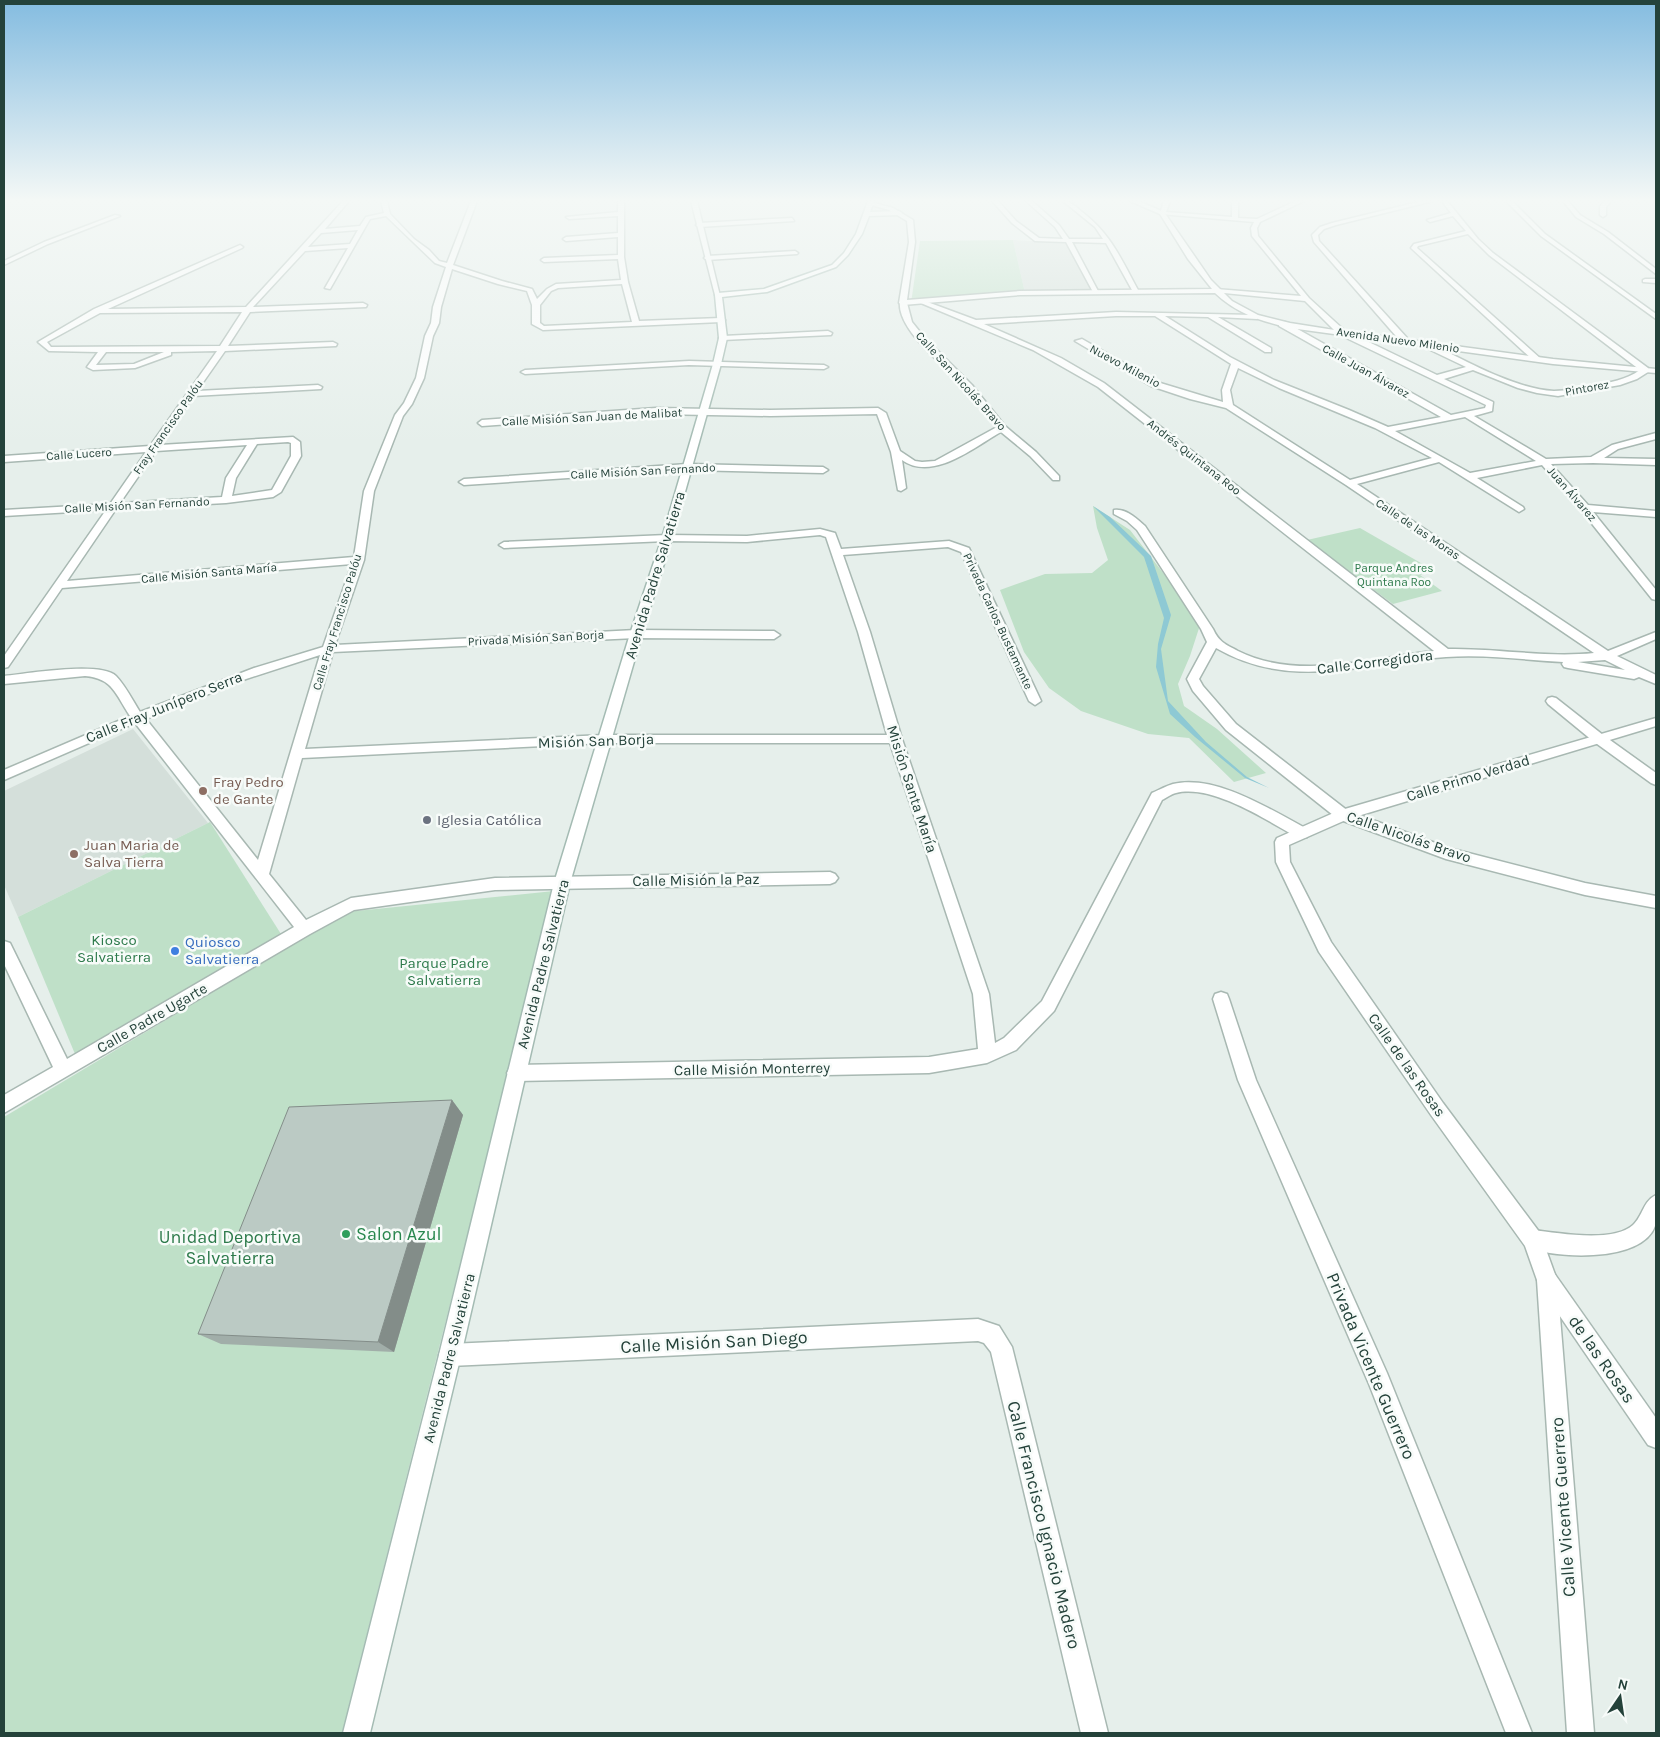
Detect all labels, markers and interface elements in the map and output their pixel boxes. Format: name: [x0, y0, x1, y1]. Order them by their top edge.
street label: Avenida Nuevo Milenio: [1336, 324, 1460, 356]
street label: Calle San Nicolás Bravo: [913, 329, 1009, 433]
street label: Calle Juan Álvarez: [1320, 340, 1413, 401]
street label: Nuevo Milenio: [1087, 342, 1163, 390]
street label: Fray Francisco Palóu: [130, 377, 206, 477]
street label: Pintorez: [1564, 377, 1611, 399]
street label: Calle Misión San Juan de Malibat: [501, 405, 683, 429]
street label: Andrés Quintana Roo: [1144, 416, 1244, 498]
street label: Calle Lucero: [46, 445, 112, 463]
street label: Calle Misión San Fernando: [570, 460, 716, 482]
street label: Juan Álvarez: [1544, 463, 1601, 524]
street label: Avenida Padre Salvatierra: [621, 489, 689, 661]
street label: Calle Misión San Fernando: [64, 494, 210, 516]
street label: Calle de las Moras: [1373, 496, 1463, 562]
street label: Privada Carlos Bustamante: [960, 551, 1036, 691]
street label: Calle Fray Francisco Palóu: [310, 552, 364, 692]
street label: Calle Misión Santa María: [140, 560, 278, 586]
park label: Parque Andres Quintana Roo: [1355, 561, 1433, 589]
street label: Privada Misión San Borja: [467, 627, 605, 649]
street label: Calle Corregidora: [1316, 646, 1434, 678]
street label: Calle Fray Junípero Serra: [83, 667, 245, 747]
street label: Misión Santa María: [883, 723, 941, 855]
street label: Misión San Borja: [538, 730, 654, 752]
street label: Calle Primo Verdad: [1404, 751, 1532, 805]
place label: Fray Pedro de Gante: [213, 773, 284, 808]
marker: Fray Pedro de Gante: [197, 785, 209, 797]
street label: Calle Nicolás Bravo: [1344, 807, 1474, 867]
place label: Iglesia Católica: [437, 811, 542, 829]
marker: Iglesia Católica: [421, 814, 433, 826]
place label: Juan Maria de Salva Tierra: [84, 836, 179, 871]
marker: Juan Maria de Salva Tierra: [68, 848, 80, 860]
street label: Calle Misión la Paz: [632, 870, 760, 890]
street label: Avenida Padre Salvatierra: [513, 877, 573, 1051]
park label: Kiosco Salvatierra: [77, 931, 151, 966]
place label: Quiosco Salvatierra: [185, 933, 259, 968]
marker: Quiosco Salvatierra: [169, 945, 181, 957]
park label: Parque Padre Salvatierra: [399, 954, 489, 989]
street label: Calle Padre Ugarte: [94, 979, 210, 1057]
street label: Calle de las Rosas: [1364, 1010, 1450, 1120]
street label: Calle Misión Monterrey: [674, 1059, 830, 1079]
place label: Salon Azul: [356, 1223, 442, 1245]
park label: Unidad Deportiva Salvatierra: [159, 1226, 301, 1269]
marker: Salon Azul: [340, 1228, 352, 1240]
street label: Privada Vicente Guerrero: [1322, 1269, 1420, 1463]
street label: Avenida Padre Salvatierra: [419, 1271, 479, 1445]
street label: de las Rosas: [1564, 1311, 1640, 1407]
street label: Calle Misión San Diego: [620, 1326, 808, 1358]
street label: Calle Francisco Ignacio Madero: [1002, 1399, 1086, 1651]
street label: Calle Vicente Guerrero: [1546, 1416, 1580, 1598]
north arrow: [1595, 1672, 1645, 1722]
text: N: [1616, 1675, 1630, 1694]

